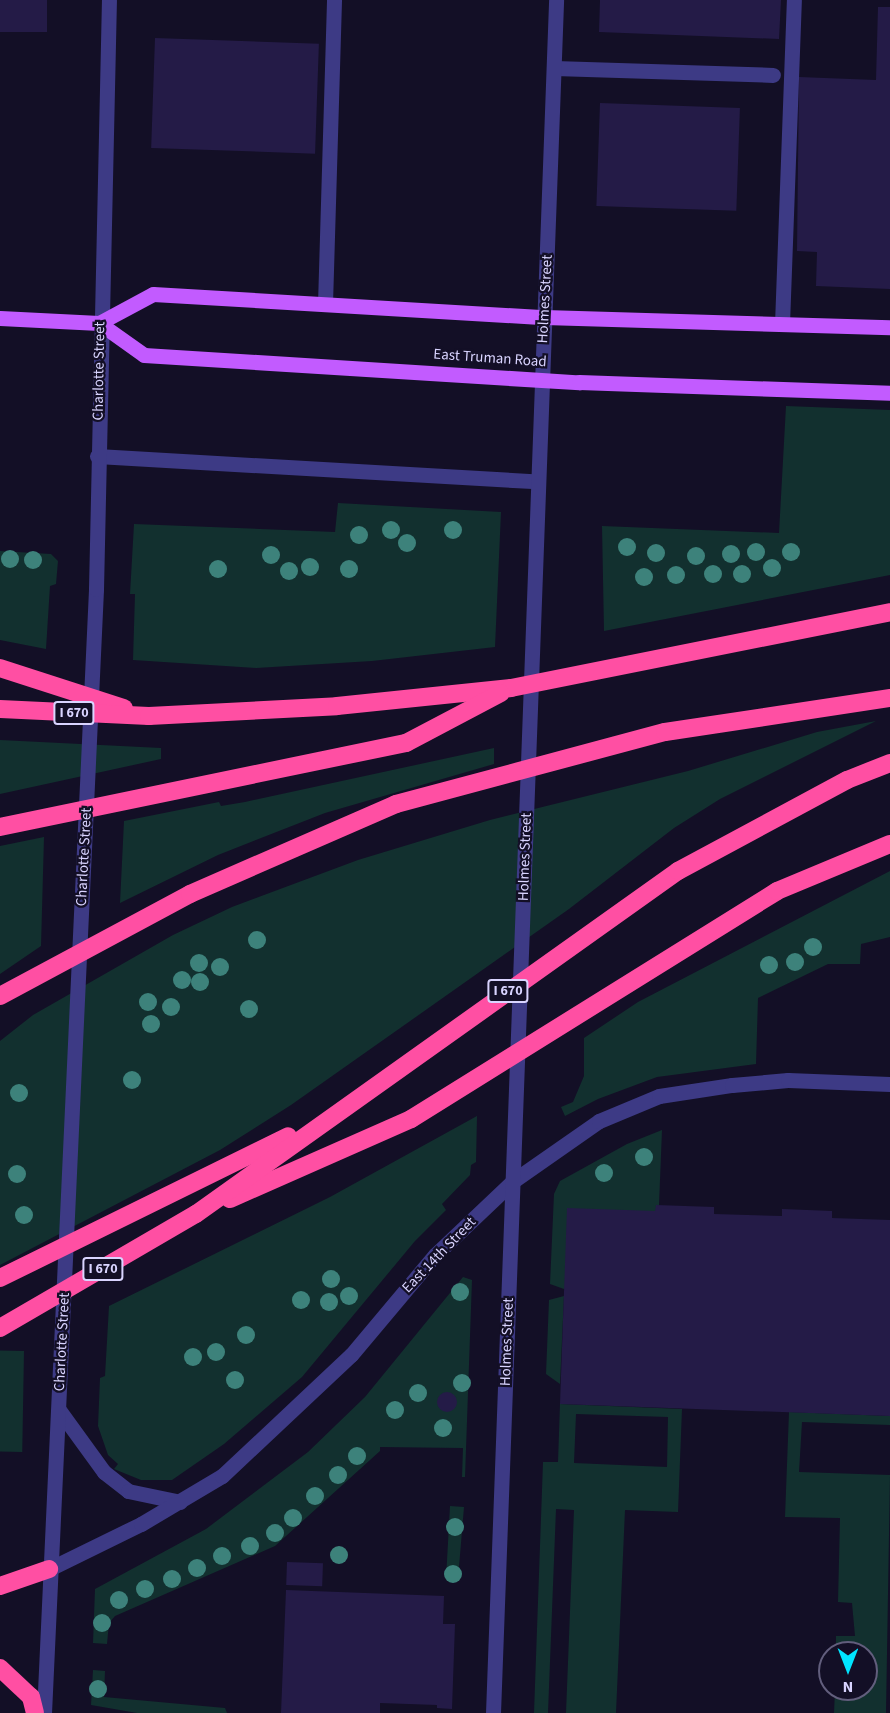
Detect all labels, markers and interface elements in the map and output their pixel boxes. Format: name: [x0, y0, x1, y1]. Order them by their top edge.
street label: Holmes Street: [534, 254, 556, 344]
street label: Charlotte Street: [89, 321, 109, 421]
street label: East Truman Road: [433, 345, 547, 371]
road number: I 670: [53, 702, 95, 724]
street label: Charlotte Street: [72, 807, 96, 907]
street label: Holmes Street: [514, 812, 536, 902]
road number: I 670: [487, 980, 529, 1002]
street label: East 14th Street: [398, 1213, 480, 1297]
road number: I 670: [82, 1258, 124, 1280]
street label: Charlotte Street: [50, 1292, 74, 1392]
street label: Holmes Street: [496, 1297, 518, 1387]
north arrow: [818, 1641, 878, 1701]
text: N: [843, 1676, 853, 1698]

